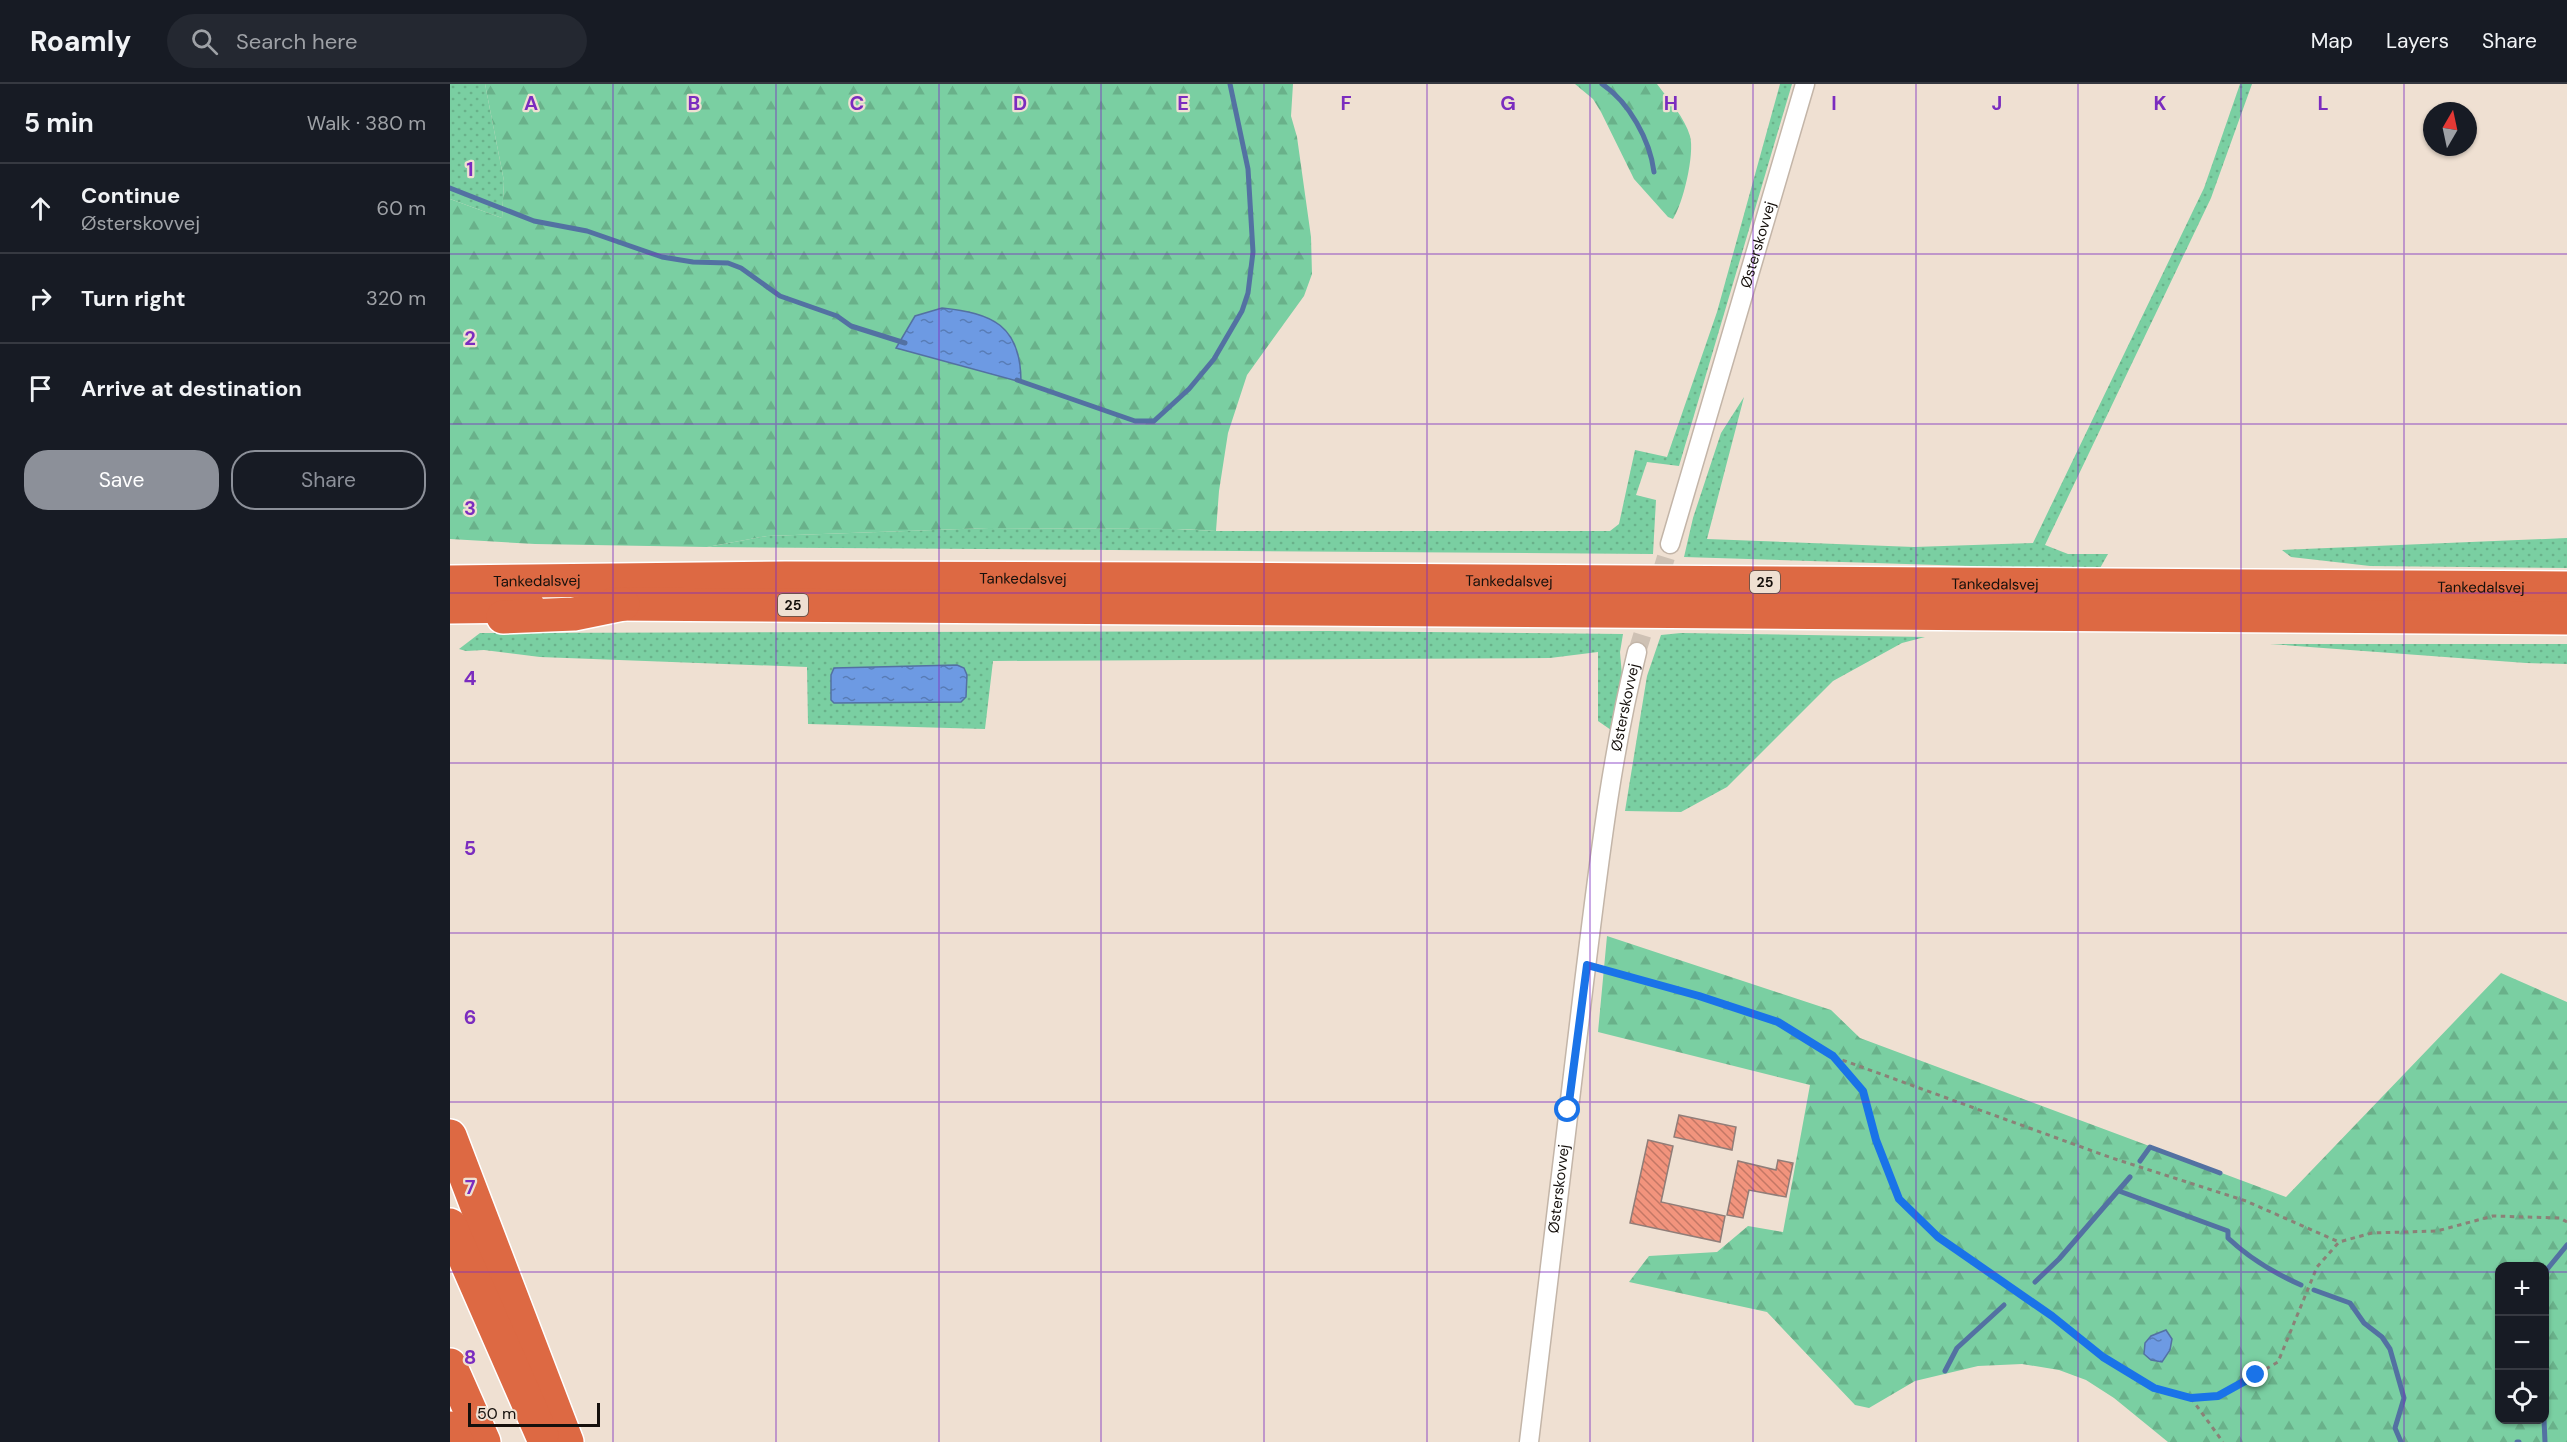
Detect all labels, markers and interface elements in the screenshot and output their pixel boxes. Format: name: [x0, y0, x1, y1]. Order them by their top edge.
search box: [167, 14, 587, 68]
text: Roamly: [30, 23, 131, 60]
icon: search: [188, 25, 221, 58]
text: Search here: [236, 27, 357, 56]
text: Map: [2311, 27, 2353, 55]
text: Layers: [2386, 27, 2449, 55]
text: Share: [2482, 27, 2537, 55]
text: A: [524, 90, 538, 116]
text: B: [688, 90, 700, 116]
text: C: [850, 90, 864, 116]
text: D: [1013, 90, 1027, 116]
text: E: [1177, 90, 1189, 116]
text: F: [1340, 90, 1352, 116]
text: G: [1500, 90, 1516, 116]
text: H: [1664, 90, 1678, 116]
text: I: [1831, 90, 1837, 116]
text: J: [1992, 90, 2002, 116]
text: K: [2153, 90, 2167, 116]
text: L: [2317, 90, 2329, 116]
north arrow: [2423, 102, 2477, 156]
text: 5 min: [24, 106, 94, 140]
text: Walk · 380 m: [307, 110, 426, 136]
text: 1: [466, 156, 474, 182]
text: Continue: [81, 181, 180, 210]
icon: ahead: [24, 192, 57, 225]
text: 60 m: [377, 195, 426, 221]
street label: Østerskovvej: [1736, 199, 1780, 290]
text: Østerskovvej: [81, 210, 200, 236]
icon: right: [24, 282, 57, 315]
text: Turn right: [81, 284, 186, 313]
text: 320 m: [366, 285, 426, 311]
text: 2: [464, 325, 476, 351]
icon: arrive: [24, 372, 57, 405]
text: Arrive at destination: [81, 374, 302, 403]
button: Save: [24, 450, 219, 510]
button: Share: [231, 450, 426, 510]
text: 3: [464, 495, 476, 521]
street label: Tankedalsvej: [979, 568, 1067, 589]
street label: Tankedalsvej: [493, 570, 581, 591]
street label: Tankedalsvej: [1465, 571, 1553, 591]
road number: 25: [1750, 571, 1780, 593]
street label: Tankedalsvej: [1951, 574, 2039, 595]
street label: Tankedalsvej: [2437, 577, 2525, 598]
road number: 25: [778, 594, 808, 616]
street label: Østerskovvej: [1606, 661, 1644, 753]
text: 4: [464, 665, 477, 691]
text: 5: [464, 835, 476, 861]
text: 6: [464, 1004, 476, 1030]
route start: [1554, 1096, 1580, 1122]
street label: Østerskovvej: [1543, 1143, 1574, 1234]
text: 7: [465, 1174, 476, 1200]
map controls: [2495, 1262, 2549, 1424]
button: +: [2495, 1262, 2549, 1316]
button: −: [2495, 1316, 2549, 1370]
text: 8: [464, 1344, 476, 1370]
route end: [2242, 1361, 2268, 1387]
button: locate: [2495, 1370, 2549, 1424]
scale bar: [468, 1400, 600, 1428]
text: 50 m: [477, 1403, 516, 1424]

